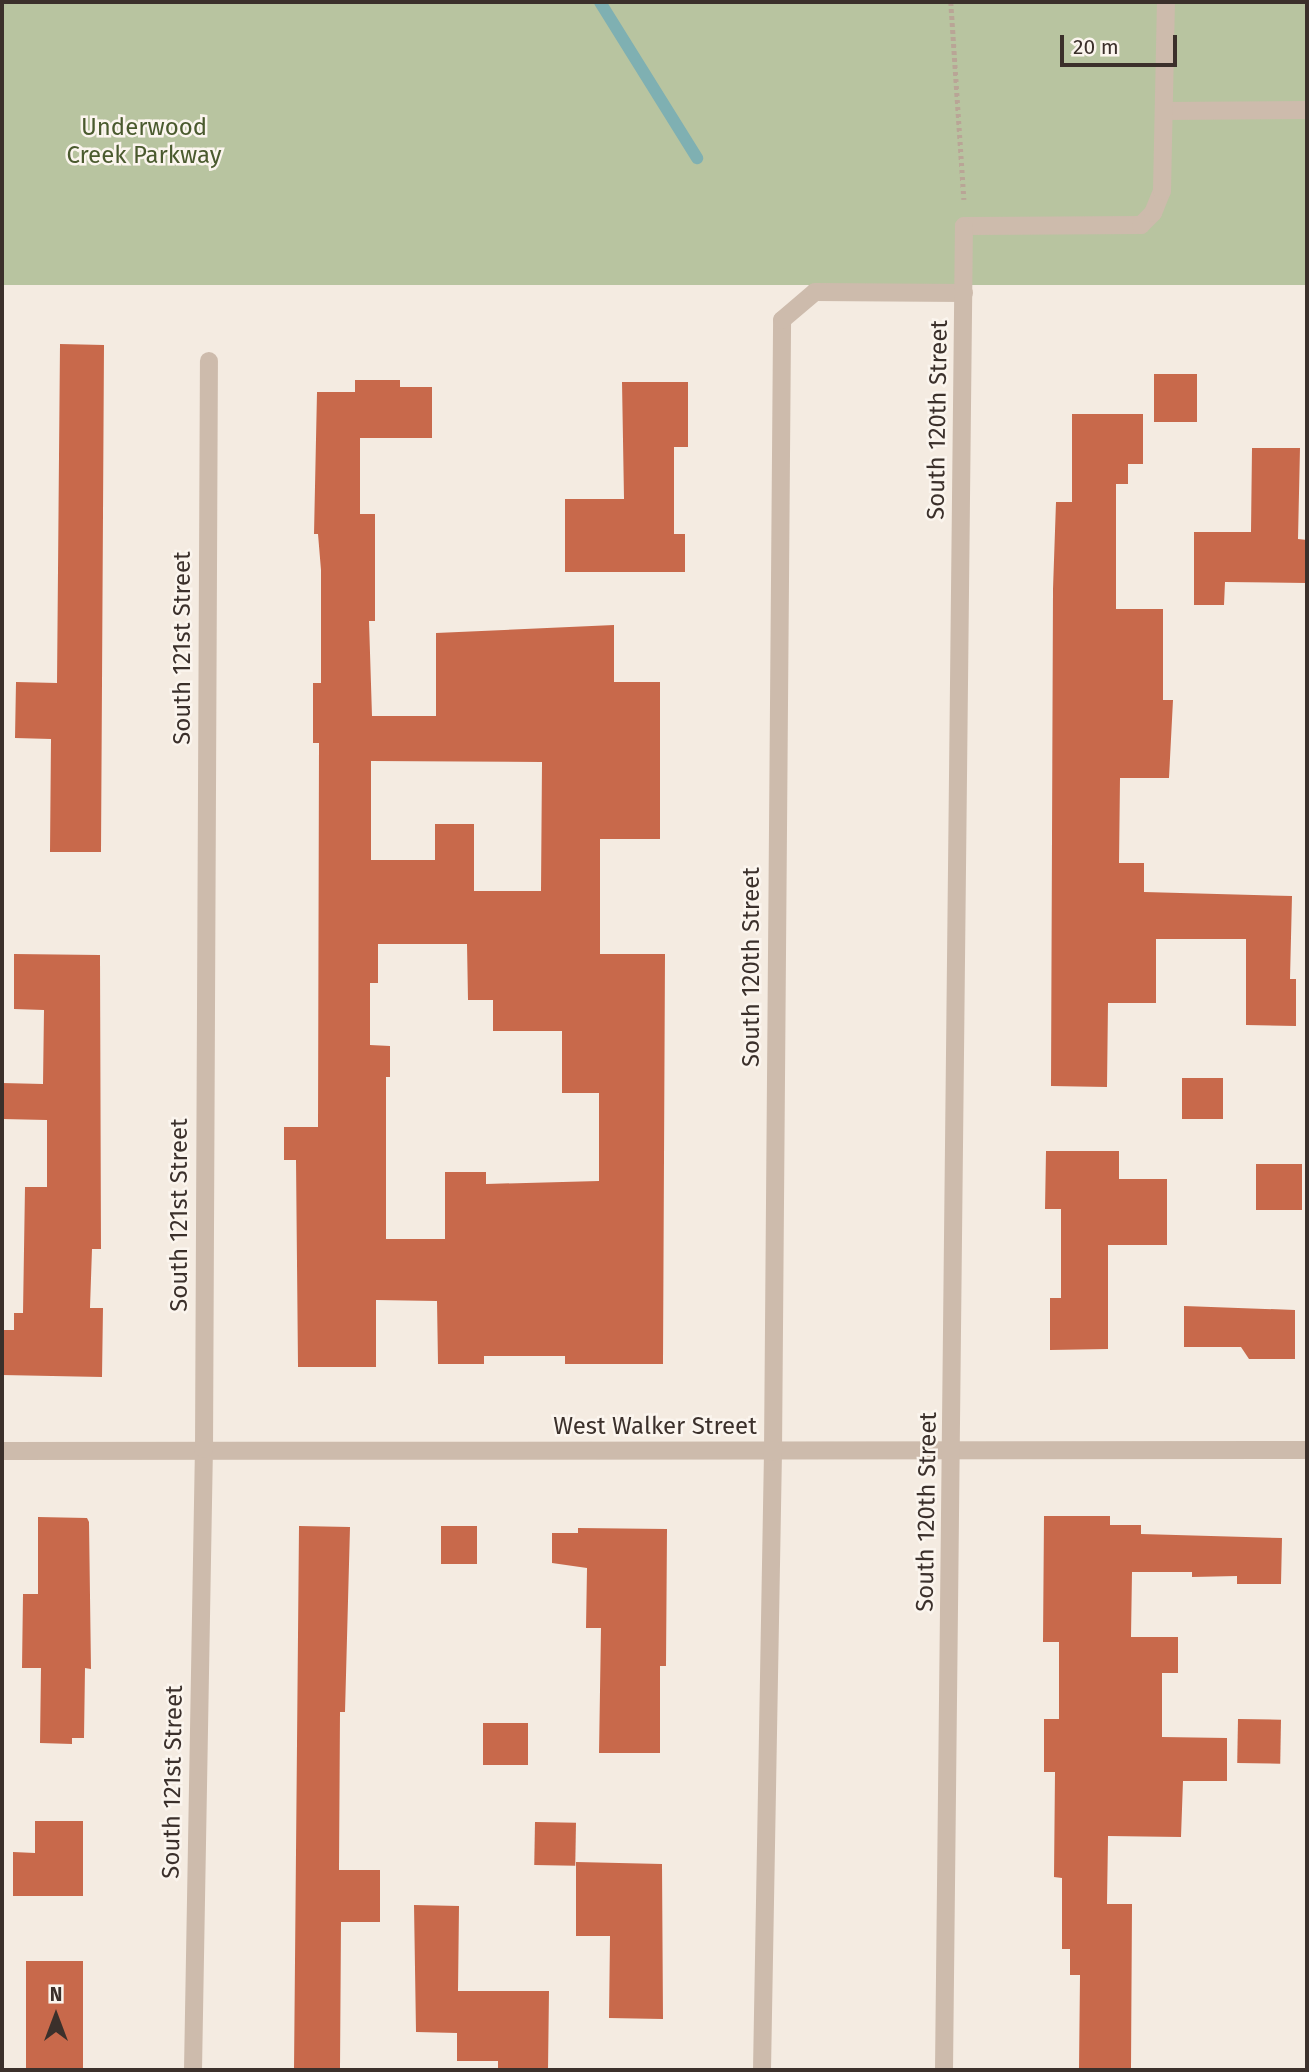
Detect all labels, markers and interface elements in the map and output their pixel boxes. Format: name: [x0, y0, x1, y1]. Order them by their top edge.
scale bar: [1064, 21, 1181, 65]
text: 20 m: [1073, 34, 1119, 60]
park label: Underwood Creek Parkway: [66, 114, 222, 170]
street label: South 120th Street: [922, 320, 954, 520]
street label: South 121st Street: [169, 551, 197, 745]
street label: South 120th Street: [738, 867, 766, 1067]
street label: South 121st Street: [166, 1118, 194, 1312]
street label: South 120th Street: [911, 1412, 943, 1612]
street label: West Walker Street: [553, 1413, 757, 1441]
street label: South 121st Street: [157, 1685, 189, 1879]
north arrow: [21, 1981, 91, 2051]
text: N: [50, 1983, 62, 2006]

